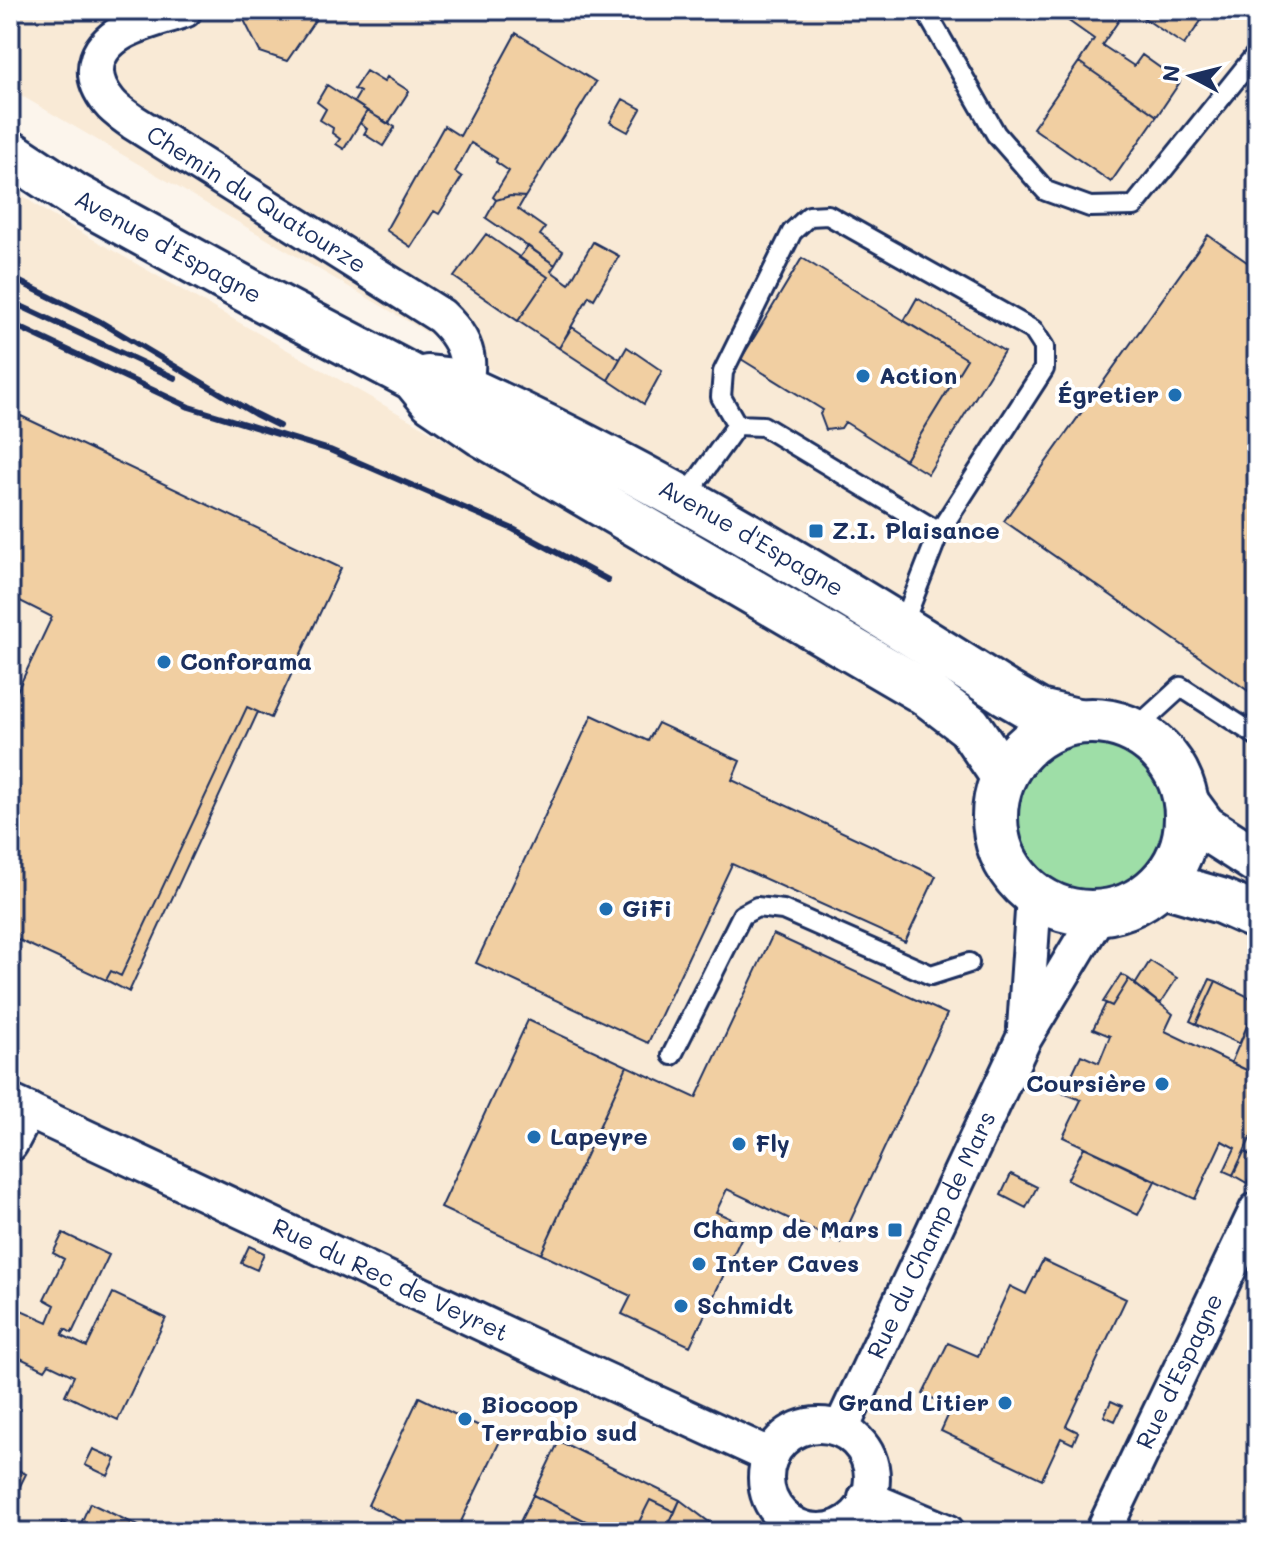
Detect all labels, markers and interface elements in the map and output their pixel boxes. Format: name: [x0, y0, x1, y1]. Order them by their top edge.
north arrow: [1151, 36, 1231, 116]
text: N: [1155, 63, 1186, 84]
street label: Chemin du Quatourze: [141, 118, 373, 279]
street label: Avenue d'Espagne: [70, 182, 268, 309]
place label: Action: [879, 359, 957, 390]
marker: Action: [854, 367, 872, 385]
place label: Égretier: [1057, 378, 1159, 409]
marker: Égretier: [1166, 386, 1184, 404]
street label: Avenue d'Espagne: [654, 471, 850, 603]
place label: Z.I. Plaisance: [832, 514, 1000, 545]
marker: Z.I. Plaisance: [807, 522, 825, 540]
place label: Conforama: [180, 645, 312, 676]
marker: Conforama: [155, 653, 173, 671]
place label: GiFi: [622, 892, 672, 923]
marker: GiFi: [597, 900, 615, 918]
place label: Coursière: [1026, 1067, 1146, 1098]
marker: Coursière: [1153, 1075, 1171, 1093]
street label: Rue du Champ de Mars: [859, 1106, 1002, 1363]
place label: Lapeyre: [550, 1120, 648, 1151]
place label: Fly: [755, 1127, 790, 1158]
marker: Lapeyre: [525, 1128, 543, 1146]
marker: Fly: [730, 1135, 748, 1153]
street label: Rue du Rec de Veyret: [268, 1210, 514, 1347]
place label: Champ de Mars: [693, 1213, 879, 1244]
marker: Champ de Mars: [886, 1221, 904, 1239]
place label: Inter Caves: [715, 1247, 859, 1278]
marker: Inter Caves: [690, 1255, 708, 1273]
street label: Rue d'Espagne: [1128, 1288, 1229, 1454]
place label: Schmidt: [697, 1289, 793, 1320]
marker: Schmidt: [672, 1297, 690, 1315]
place label: Grand Litier: [838, 1386, 989, 1417]
place label: Biocoop Terrabio sud: [481, 1388, 637, 1447]
marker: Grand Litier: [996, 1394, 1014, 1412]
marker: Biocoop Terrabio sud: [456, 1410, 474, 1428]

